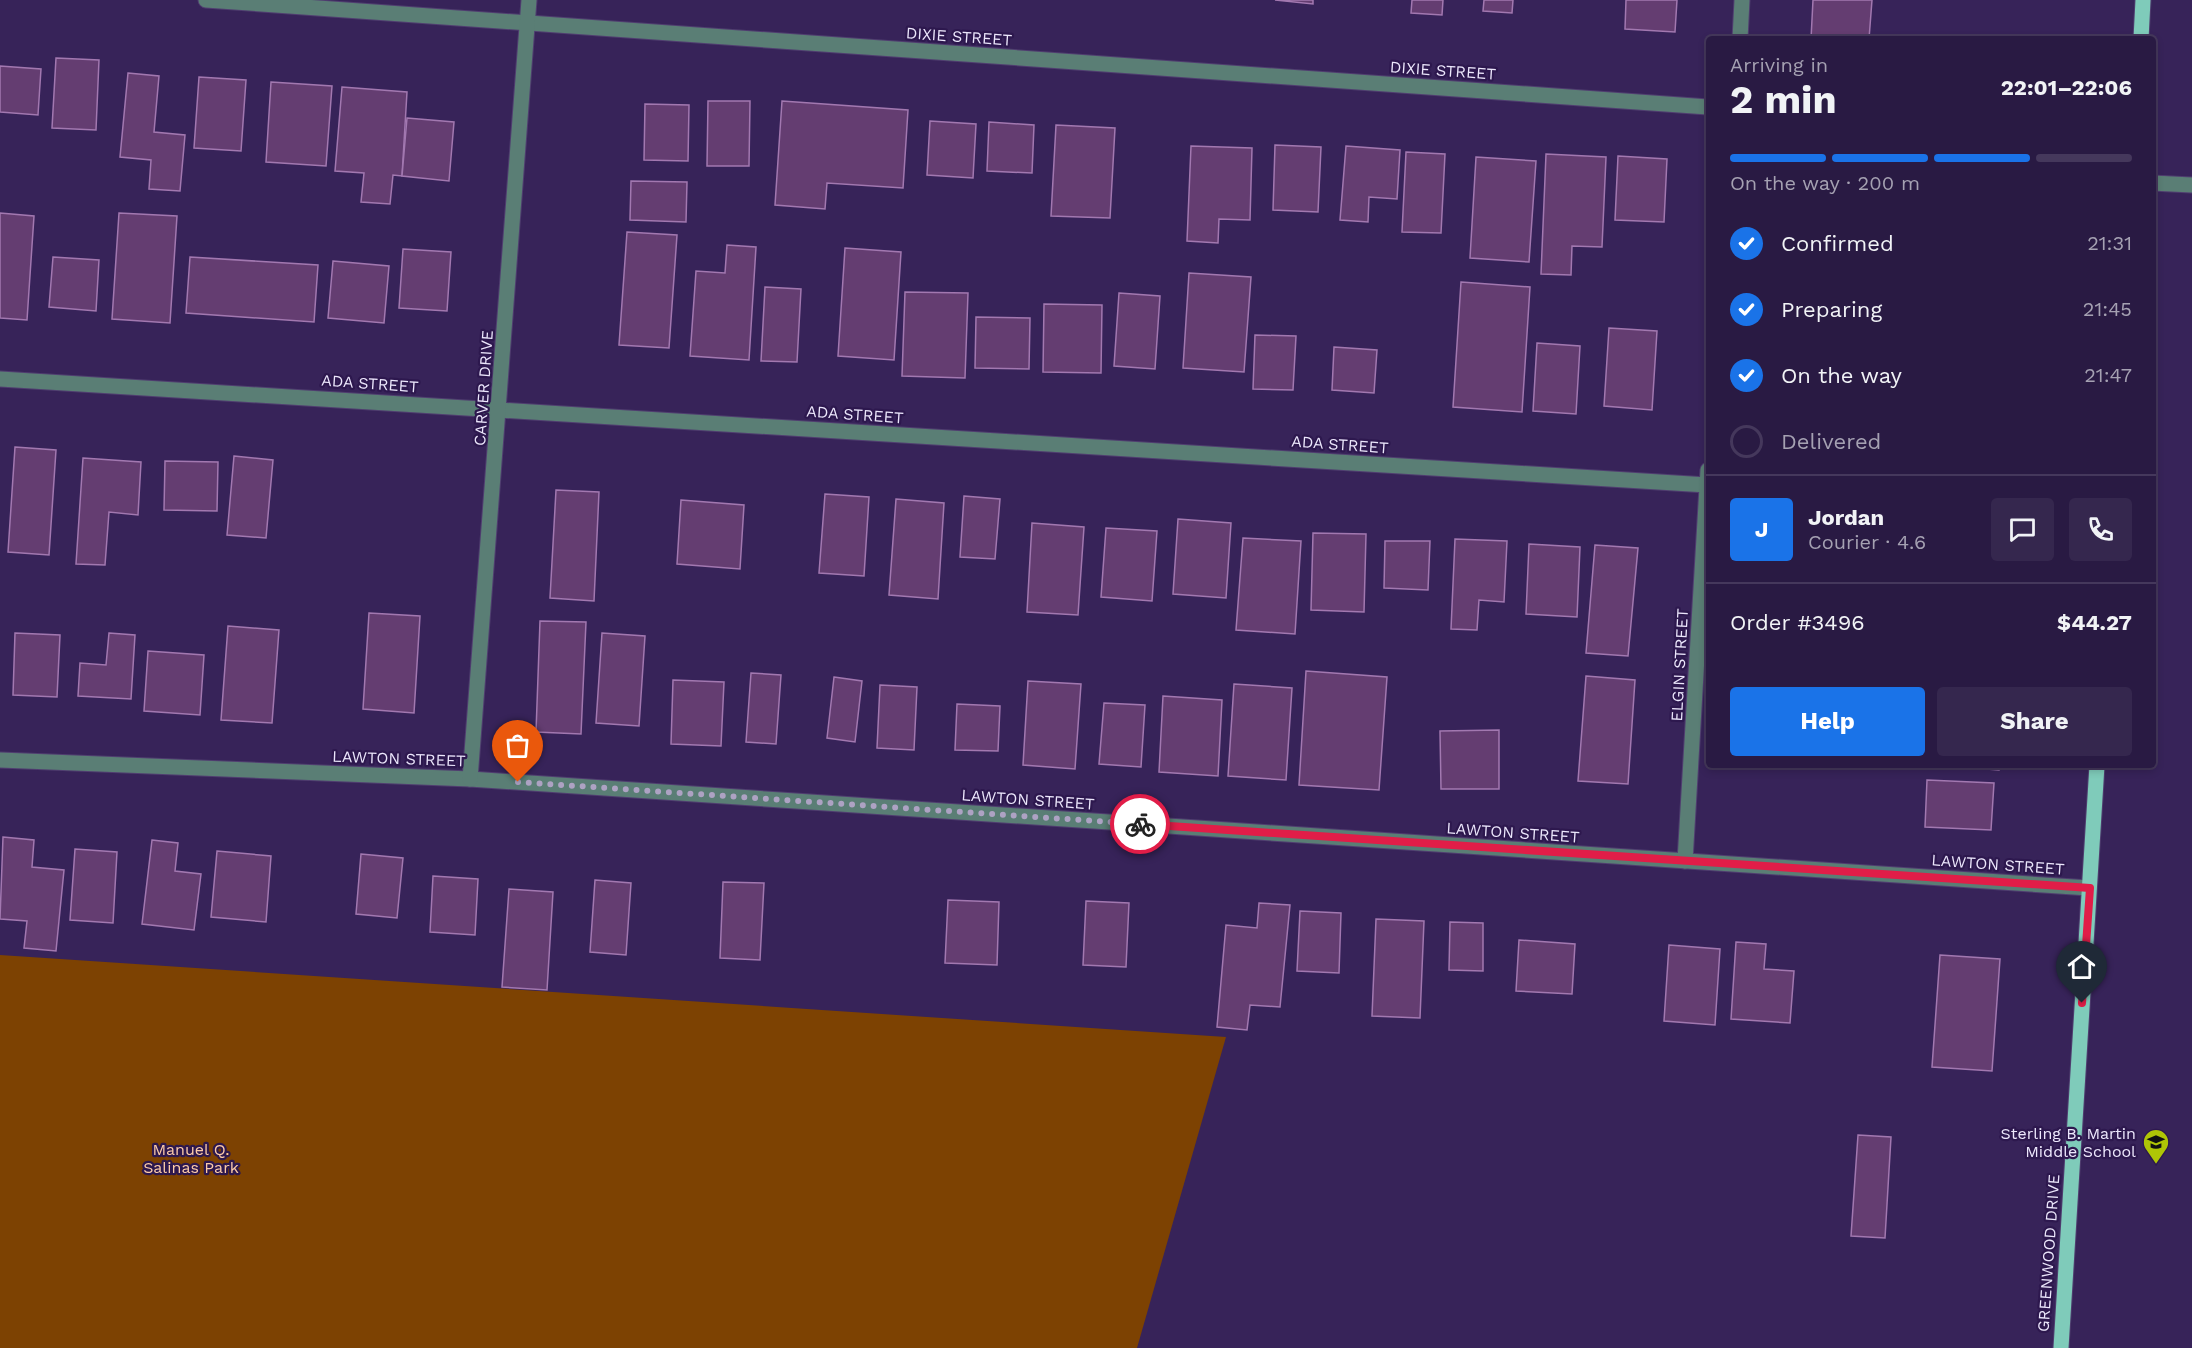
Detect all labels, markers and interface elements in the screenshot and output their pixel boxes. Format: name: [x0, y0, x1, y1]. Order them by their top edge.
street label: DIXIE STREET: [905, 23, 1013, 50]
text: Arriving in: [1730, 53, 1828, 77]
street label: DIXIE STREET: [1389, 57, 1497, 84]
text: 22:01–22:06: [2001, 75, 2132, 100]
text: 2 min: [1730, 77, 1837, 122]
text: On the way · 200 m: [1730, 171, 1920, 195]
icon: check: [1730, 227, 1763, 260]
text: Confirmed: [1781, 231, 1894, 256]
text: 21:31: [2087, 231, 2132, 255]
icon: check: [1730, 293, 1763, 326]
text: Preparing: [1781, 297, 1882, 322]
text: 21:45: [2083, 297, 2132, 321]
street label: CARVER DRIVE: [470, 329, 497, 447]
icon: check: [1730, 359, 1763, 392]
text: On the way: [1781, 363, 1902, 388]
text: 21:47: [2084, 363, 2132, 387]
street label: ADA STREET: [321, 371, 419, 396]
street label: ADA STREET: [806, 402, 904, 427]
text: Delivered: [1781, 429, 1881, 454]
street label: ADA STREET: [1291, 432, 1389, 457]
button: chat: [1991, 498, 2054, 561]
button: phone: [2069, 498, 2132, 561]
text: Jordan: [1808, 505, 1884, 530]
text: J: [1755, 517, 1768, 542]
text: Courier · 4.6: [1808, 530, 1926, 554]
street label: ELGIN STREET: [1667, 608, 1692, 722]
text: Order #3496: [1730, 610, 1865, 635]
text: $44.27: [2057, 610, 2132, 635]
button: Help: [1730, 687, 1925, 756]
button: Share: [1937, 687, 2132, 756]
pin: [492, 720, 543, 782]
icon: bag: [501, 729, 534, 762]
street label: LAWTON STREET: [332, 747, 466, 770]
street label: LAWTON STREET: [961, 785, 1096, 814]
courier: [1110, 794, 1170, 854]
icon: bike: [1124, 808, 1157, 841]
street label: LAWTON STREET: [1446, 818, 1581, 847]
street label: LAWTON STREET: [1931, 850, 2066, 879]
pin: [2056, 941, 2107, 1003]
icon: home: [2065, 950, 2098, 983]
place label: Sterling B. Martin Middle School: [2001, 1124, 2136, 1161]
school or university icon: Sterling B. Martin Middle School: [2141, 1127, 2171, 1165]
park label: Manuel Q. Salinas Park: [143, 1140, 239, 1177]
street label: GREENWOOD DRIVE: [2034, 1174, 2063, 1333]

